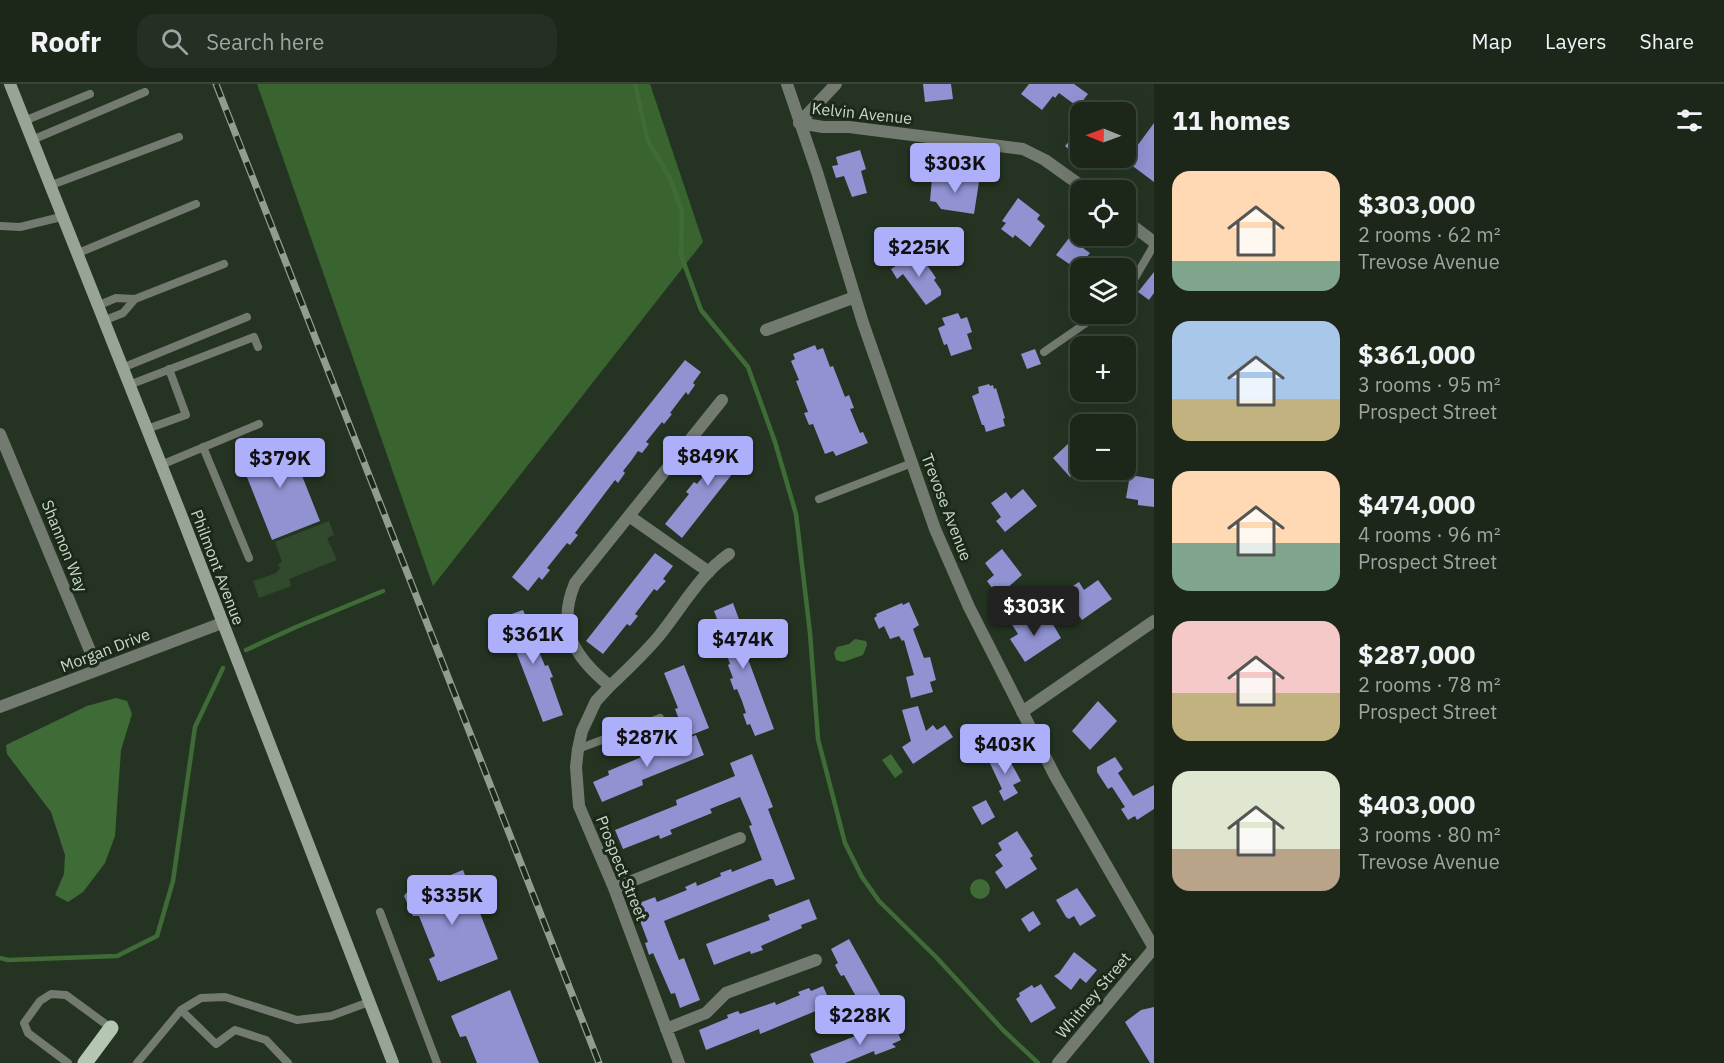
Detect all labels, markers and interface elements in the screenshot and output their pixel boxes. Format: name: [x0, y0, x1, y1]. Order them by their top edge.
search box: [137, 14, 557, 68]
text: Roofr: [30, 23, 101, 60]
icon: search: [158, 25, 191, 58]
text: Search here: [206, 27, 324, 56]
text: Map: [1472, 27, 1512, 55]
text: Layers: [1545, 27, 1607, 55]
text: Share: [1640, 27, 1694, 55]
street label: Kelvin Avenue: [811, 98, 913, 128]
north arrow: [1070, 102, 1136, 168]
map controls: [1070, 102, 1136, 480]
text: 11 homes: [1172, 103, 1290, 137]
icon: filters: [1673, 104, 1706, 137]
pin: $303K: [913, 143, 997, 194]
text: $303K: [924, 149, 986, 176]
button: locate: [1070, 180, 1136, 246]
text: $303,000: [1358, 187, 1475, 221]
icon: home: [1220, 195, 1292, 267]
text: 2 rooms · 62 m²: [1358, 221, 1501, 248]
pin: $225K: [877, 227, 961, 278]
text: $225K: [888, 233, 950, 260]
text: Trevose Avenue: [1358, 248, 1500, 275]
button: layers: [1070, 258, 1136, 324]
button: +: [1070, 336, 1136, 402]
text: $361,000: [1358, 337, 1475, 371]
icon: home: [1220, 345, 1292, 417]
text: 3 rooms · 95 m²: [1358, 371, 1501, 398]
text: Prospect Street: [1358, 398, 1497, 425]
button: −: [1070, 414, 1136, 480]
pin: $849K: [666, 436, 750, 487]
pin: $379K: [238, 438, 322, 489]
text: $849K: [677, 442, 739, 469]
text: $379K: [249, 444, 311, 471]
street label: Trevose Avenue: [917, 450, 977, 564]
text: $474,000: [1358, 487, 1475, 521]
icon: home: [1220, 495, 1292, 567]
street label: Shannon Way: [37, 497, 93, 595]
street label: Philmont Avenue: [187, 506, 249, 628]
text: 4 rooms · 96 m²: [1358, 521, 1501, 548]
text: Prospect Street: [1358, 548, 1497, 575]
pin: $303K: [992, 586, 1076, 637]
text: $303K: [1003, 592, 1065, 619]
pin: $361K: [491, 614, 575, 665]
pin: $474K: [701, 619, 785, 670]
text: $361K: [502, 620, 564, 647]
street label: Morgan Drive: [57, 624, 153, 676]
text: $474K: [712, 625, 774, 652]
text: $287,000: [1358, 637, 1475, 671]
icon: home: [1220, 645, 1292, 717]
text: 2 rooms · 78 m²: [1358, 671, 1501, 698]
text: Prospect Street: [1358, 698, 1497, 725]
pin: $287K: [605, 717, 689, 768]
text: $287K: [616, 723, 678, 750]
pin: $403K: [963, 724, 1047, 775]
text: $403K: [974, 730, 1036, 757]
text: $403,000: [1358, 787, 1475, 821]
icon: home: [1220, 795, 1292, 867]
street label: Prospect Street: [592, 813, 652, 923]
text: 3 rooms · 80 m²: [1358, 821, 1501, 848]
text: Trevose Avenue: [1358, 848, 1500, 875]
pin: $335K: [410, 875, 494, 926]
text: $335K: [421, 881, 483, 908]
street label: Whitney Street: [1051, 948, 1135, 1042]
pin: $228K: [818, 995, 902, 1046]
text: $228K: [829, 1001, 891, 1028]

